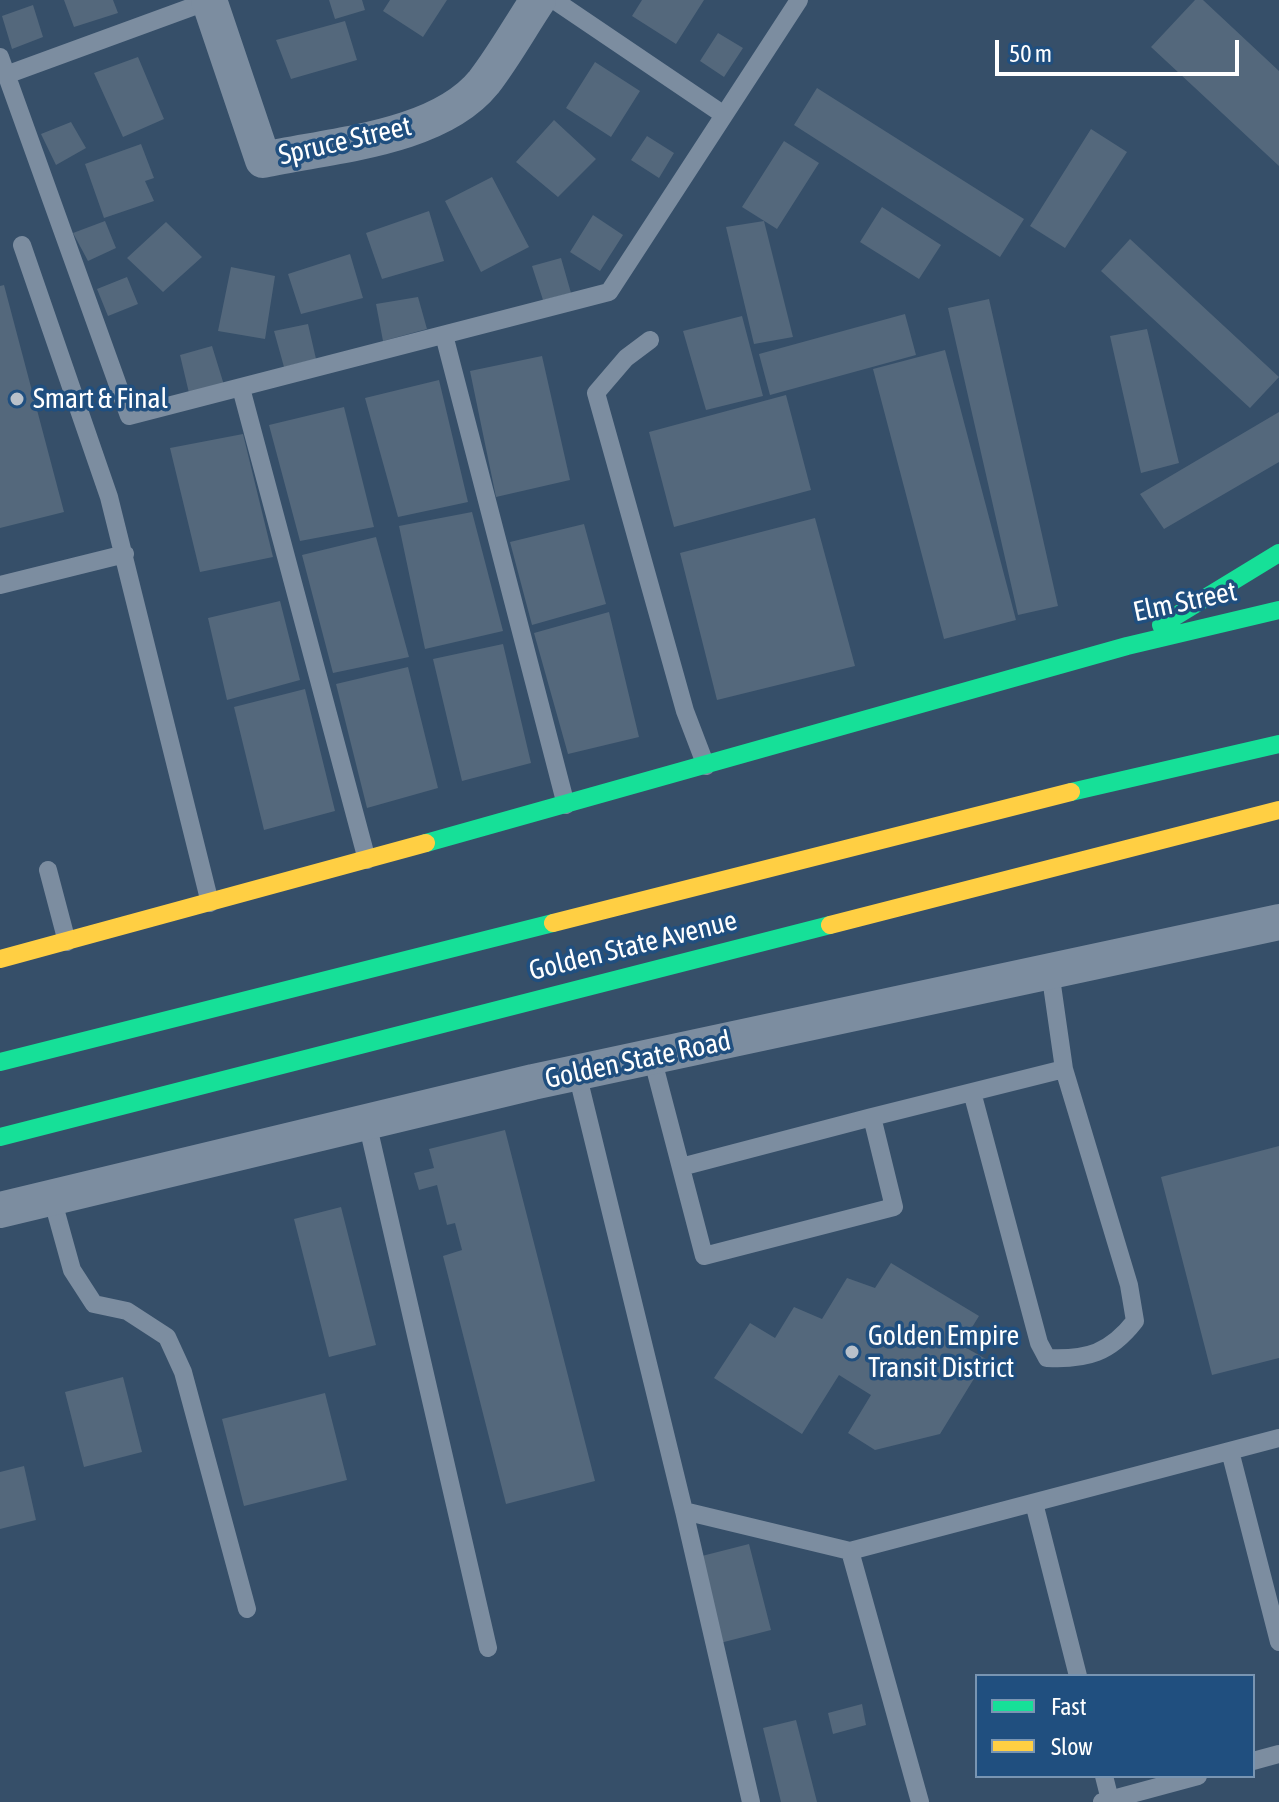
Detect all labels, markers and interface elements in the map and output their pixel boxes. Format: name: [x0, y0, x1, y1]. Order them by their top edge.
scale bar: [999, 24, 1243, 74]
text: 50 m: [1009, 40, 1052, 67]
street label: Spruce Street: [275, 109, 415, 173]
place label: Smart & Final: [33, 382, 168, 416]
marker: Smart & Final: [8, 390, 26, 408]
street label: Elm Street: [1130, 575, 1240, 629]
street label: Golden State Avenue: [525, 904, 741, 988]
street label: Golden State Road: [542, 1024, 734, 1096]
place label: Golden Empire Transit District: [868, 1319, 1019, 1385]
marker: Golden Empire Transit District: [843, 1343, 861, 1361]
legend: [975, 1674, 1255, 1778]
text: Fast: [1051, 1693, 1087, 1720]
text: Slow: [1051, 1733, 1093, 1760]

